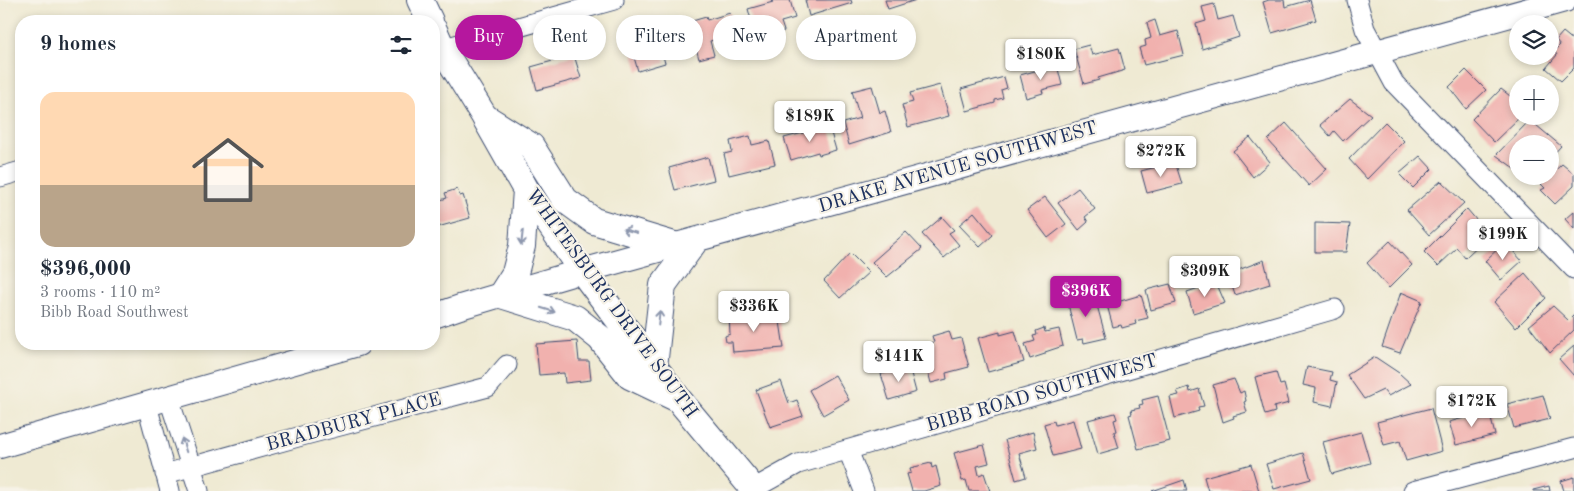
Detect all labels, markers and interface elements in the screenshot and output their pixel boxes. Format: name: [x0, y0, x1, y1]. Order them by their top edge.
chip: Buy: [455, 15, 523, 60]
chip: Rent: [533, 15, 606, 60]
chip: Filters: [616, 15, 703, 60]
chip: New: [713, 15, 786, 60]
chip: Apartment: [796, 15, 916, 60]
map controls: [1509, 15, 1559, 185]
button: layers: [1509, 15, 1559, 65]
icon: filters: [387, 31, 415, 59]
text: 9 homes: [40, 34, 116, 55]
pin: $180K: [1006, 38, 1076, 81]
text: $180K: [1016, 47, 1066, 63]
button: +: [1509, 75, 1559, 125]
pin: $189K: [775, 100, 845, 143]
text: $189K: [785, 109, 835, 125]
street label: DRAKE AVENUE SOUTHWEST: [816, 119, 1100, 217]
icon: home: [183, 125, 273, 215]
button: −: [1509, 135, 1559, 185]
pin: $272K: [1126, 136, 1196, 178]
text: $272K: [1136, 144, 1186, 160]
street label: WHITESBURG DRIVE SOUTH: [522, 186, 700, 422]
pin: $199K: [1468, 218, 1538, 261]
one-way arrow: [623, 226, 639, 236]
text: $199K: [1478, 227, 1528, 243]
one-way arrow: [518, 230, 527, 246]
pin: $309K: [1170, 256, 1240, 298]
text: $396,000: [40, 259, 131, 280]
text: $309K: [1180, 264, 1230, 280]
pin: $396K: [1051, 276, 1121, 318]
text: $396K: [1061, 284, 1111, 300]
text: 3 rooms · 110 m²: [40, 285, 160, 301]
pin: $336K: [719, 290, 789, 333]
text: $336K: [729, 299, 779, 315]
text: Bibb Road Southwest: [40, 305, 189, 321]
one-way arrow: [539, 306, 555, 316]
one-way arrow: [654, 311, 664, 327]
pin: $141K: [864, 340, 934, 383]
text: $141K: [874, 349, 924, 365]
street label: BIBB ROAD SOUTHWEST: [924, 352, 1160, 436]
pin: $172K: [1437, 386, 1507, 428]
street label: BRADBURY PLACE: [264, 390, 444, 456]
text: $172K: [1447, 394, 1497, 410]
one-way arrow: [178, 437, 188, 453]

